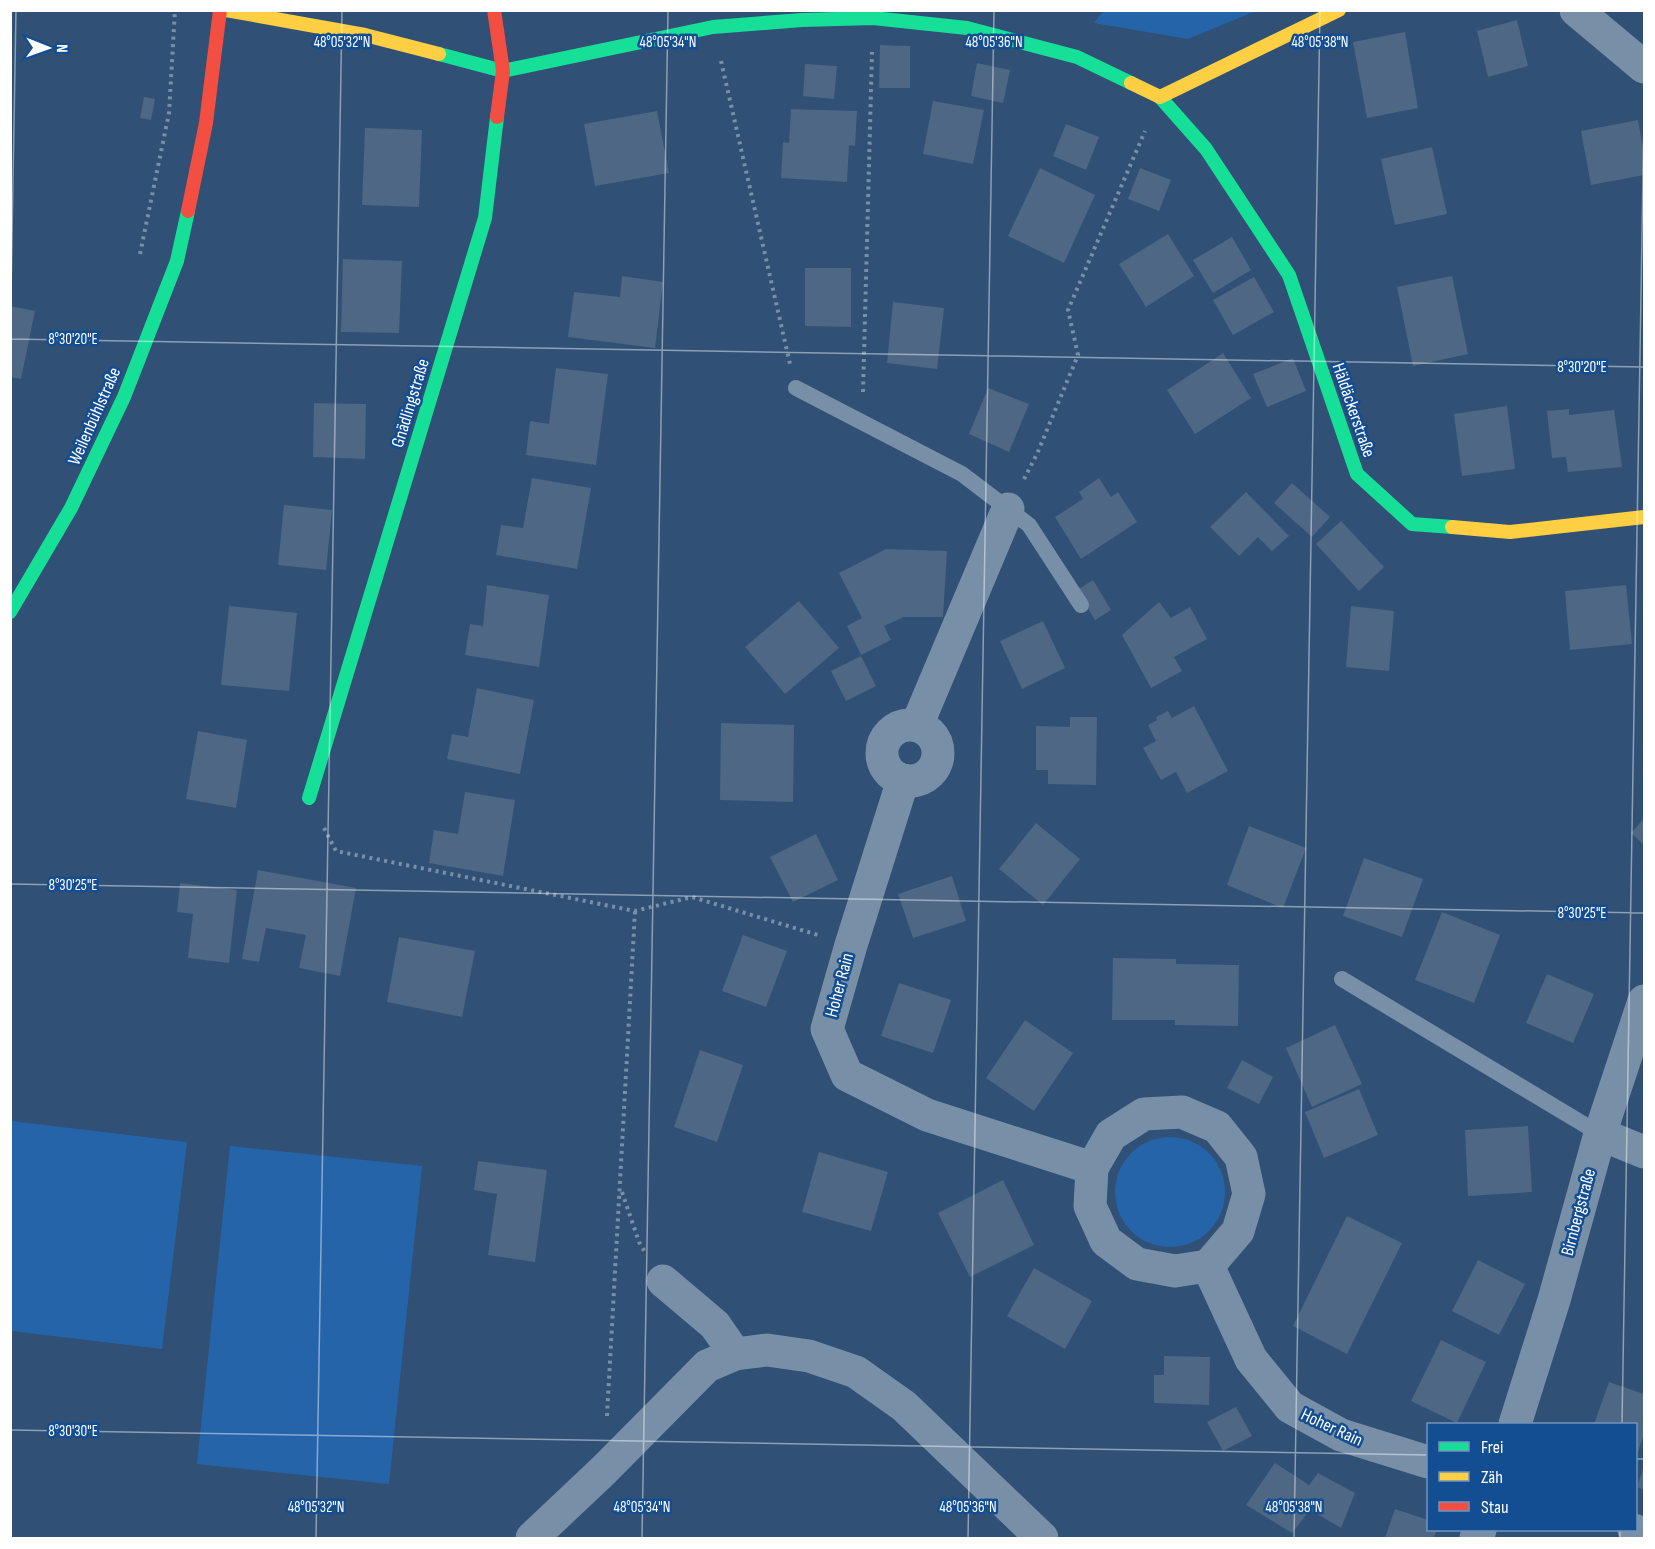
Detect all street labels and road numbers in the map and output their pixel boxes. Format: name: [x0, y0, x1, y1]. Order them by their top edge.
street label: Gnädlingstraße: [387, 356, 434, 450]
street label: Häldäckerstraße: [1328, 360, 1379, 460]
street label: Weilenbühlstraße: [64, 364, 125, 468]
street label: Hoher Rain: [821, 951, 858, 1020]
street label: Birnbergstraße: [1557, 1166, 1600, 1258]
street label: Hoher Rain: [1298, 1404, 1366, 1451]

